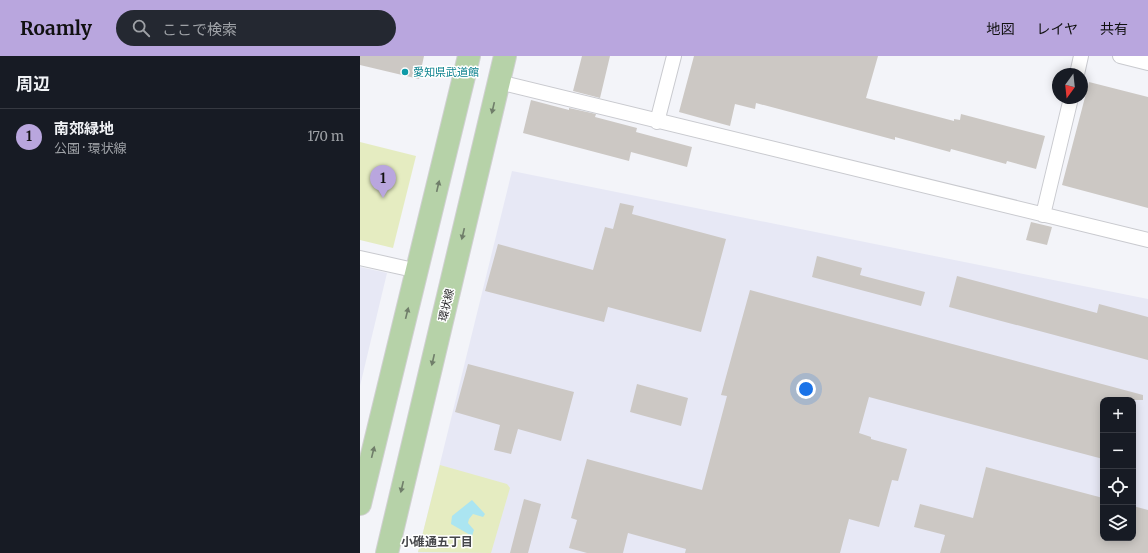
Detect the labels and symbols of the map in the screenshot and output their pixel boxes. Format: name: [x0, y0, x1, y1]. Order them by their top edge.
place label: 愛知県武道館: [413, 65, 479, 79]
marker: 愛知県武道館: [400, 67, 410, 77]
north arrow: [1052, 68, 1088, 104]
one-way arrow: [490, 102, 496, 114]
pin: 1: [370, 165, 396, 198]
one-way arrow: [435, 180, 441, 192]
one-way arrow: [459, 228, 465, 240]
street label: 環状線: [435, 287, 457, 323]
one-way arrow: [405, 306, 411, 319]
one-way arrow: [429, 354, 435, 367]
your location: [796, 379, 816, 399]
one-way arrow: [370, 446, 376, 459]
one-way arrow: [399, 481, 405, 493]
district label: 小碓通五丁目: [401, 534, 473, 549]

